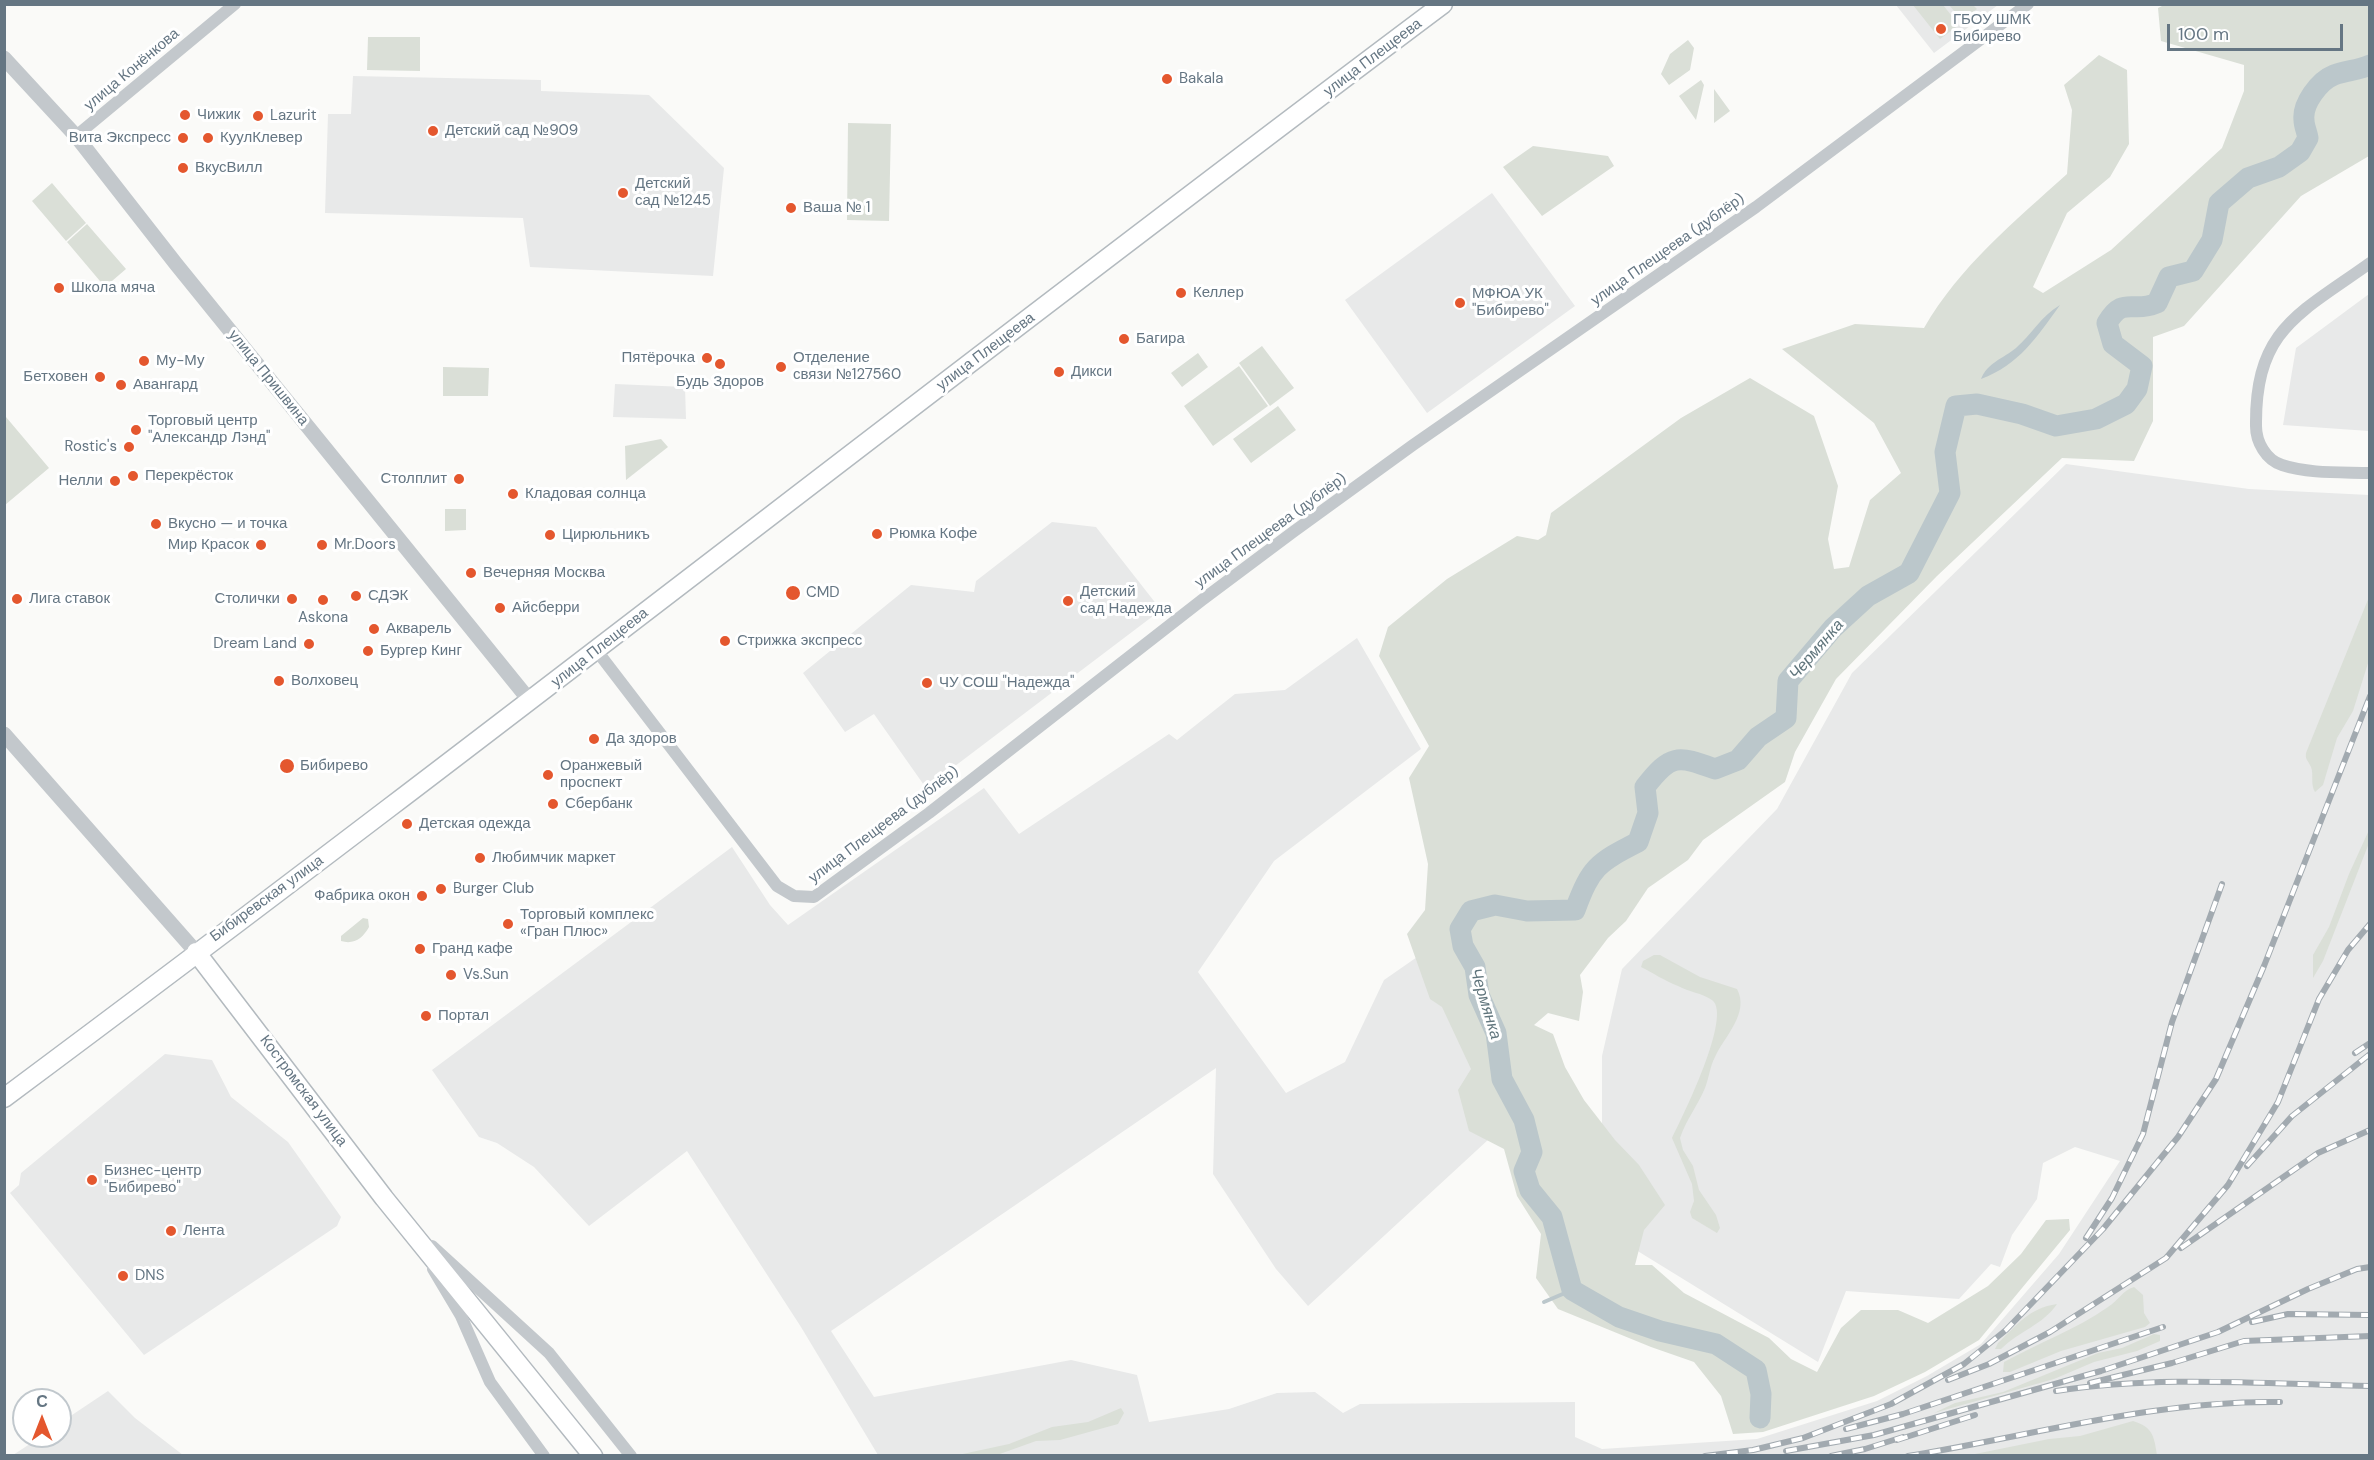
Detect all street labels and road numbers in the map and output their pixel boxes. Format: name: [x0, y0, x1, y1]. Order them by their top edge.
street label: улица Плещеева: [1320, 15, 1426, 101]
street label: улица Конёнкова: [81, 25, 183, 115]
street label: улица Плещеева (дублёр): [1588, 190, 1748, 310]
street label: улица Плещеева: [933, 309, 1039, 395]
street label: улица Пришвина: [224, 327, 312, 429]
street label: улица Плещеева (дублёр): [1192, 470, 1350, 592]
street label: улица Плещеева: [548, 605, 652, 691]
street label: улица Плещеева (дублёр): [805, 763, 963, 887]
street label: Бибиревская улица: [207, 852, 327, 946]
street label: Костромская улица: [255, 1032, 351, 1150]

